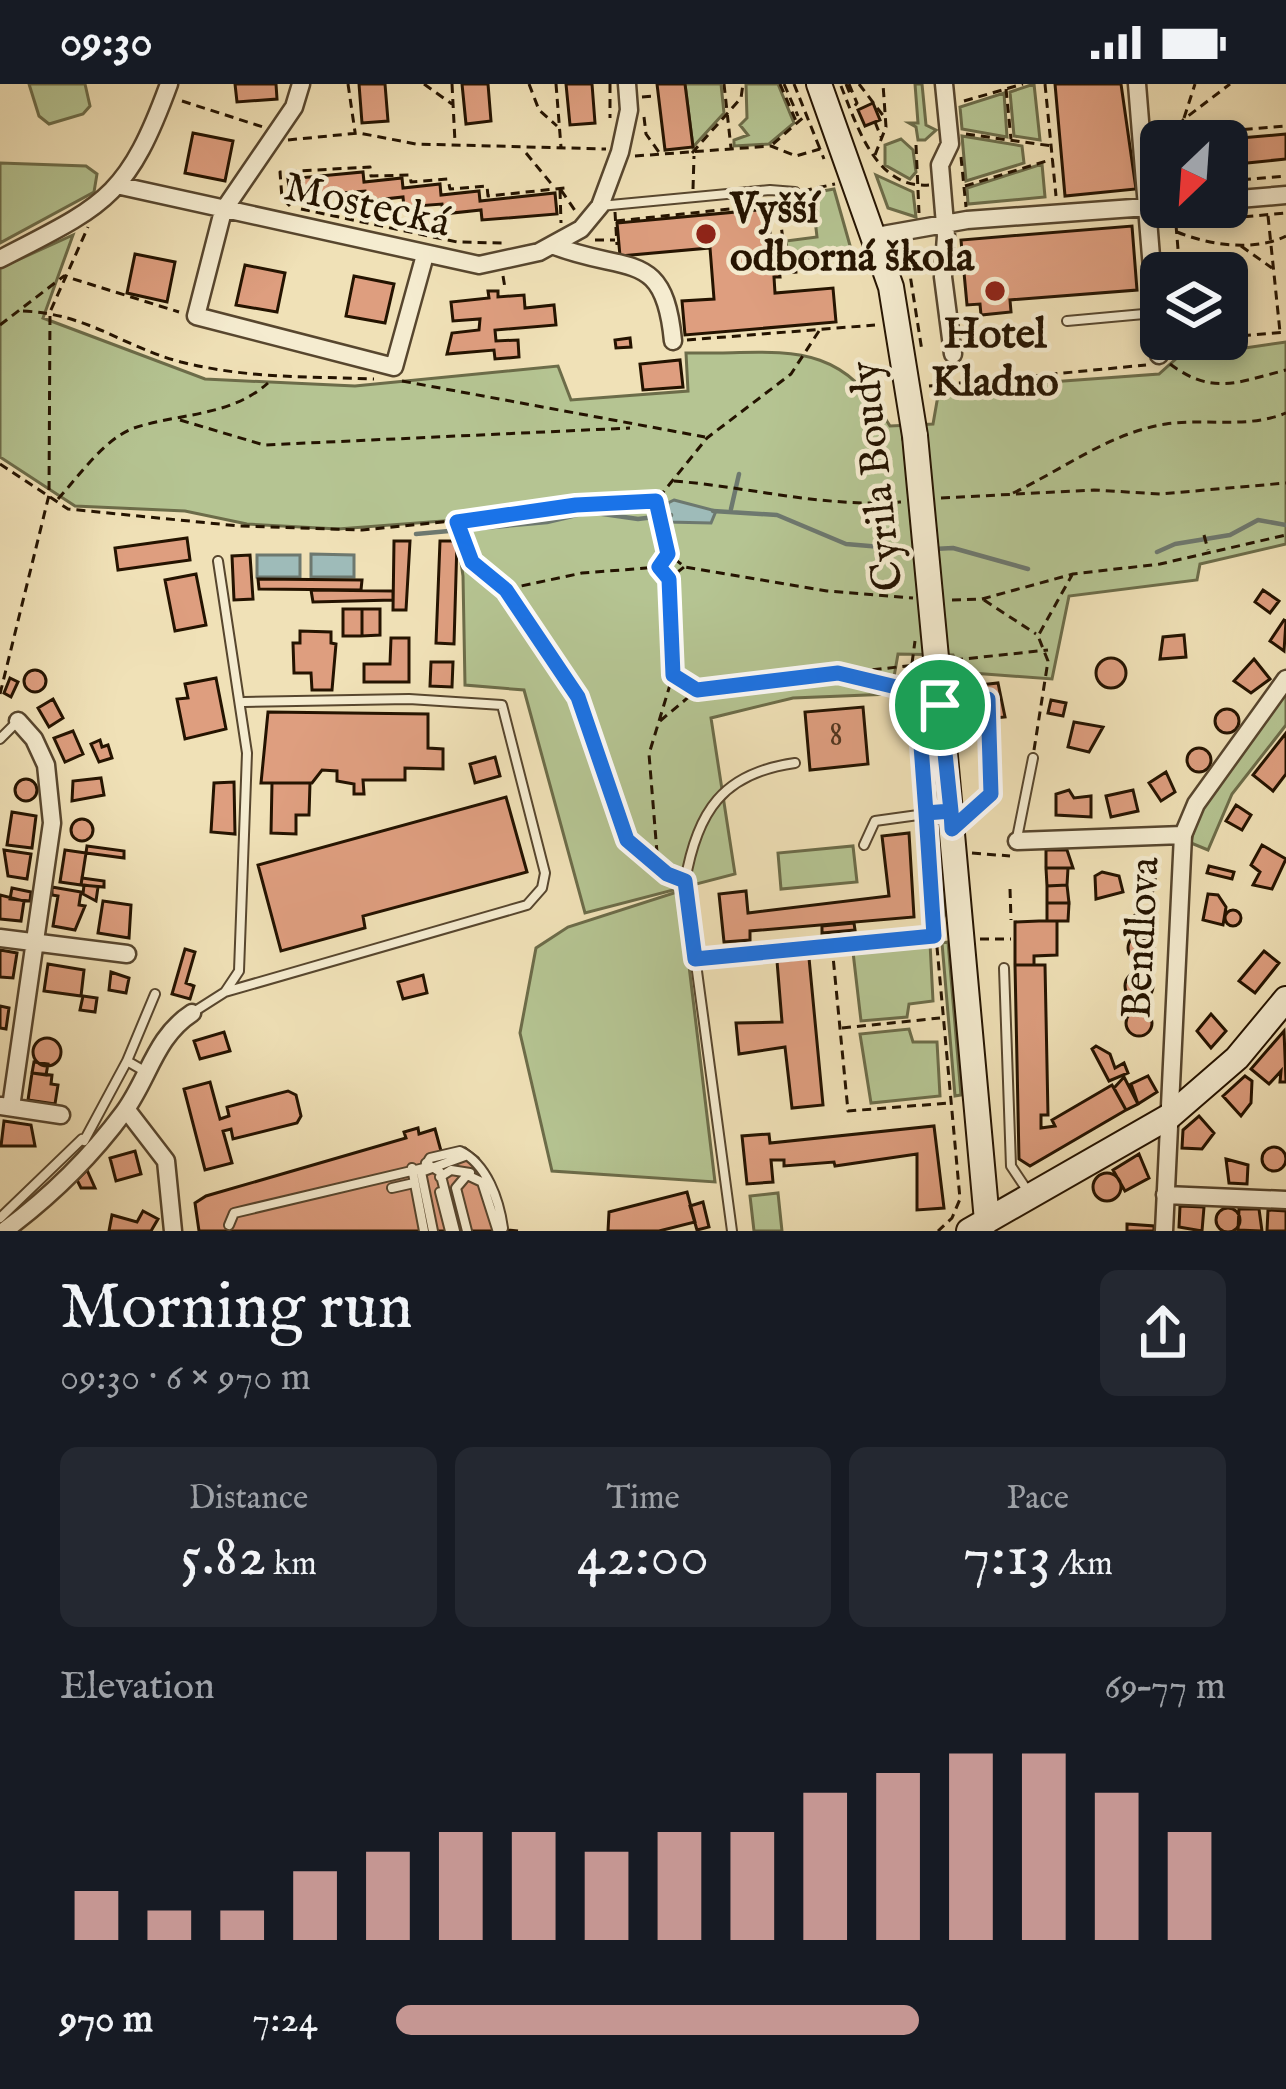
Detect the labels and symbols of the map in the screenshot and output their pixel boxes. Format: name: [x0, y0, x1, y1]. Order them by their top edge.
north arrow: [1140, 120, 1248, 228]
street label: Mostecká: [279, 161, 456, 251]
place label: Vyšší odborná škola: [729, 184, 975, 285]
marker: Vyšší odborná škola: [693, 221, 719, 247]
marker: Hotel Kladno: [982, 278, 1008, 304]
place label: Hotel Kladno: [931, 309, 1059, 410]
street label: Cyrila Boudy: [840, 358, 916, 594]
pin: [889, 654, 991, 756]
house number: 8: [829, 712, 843, 758]
street label: Bendlova: [1111, 855, 1173, 1020]

